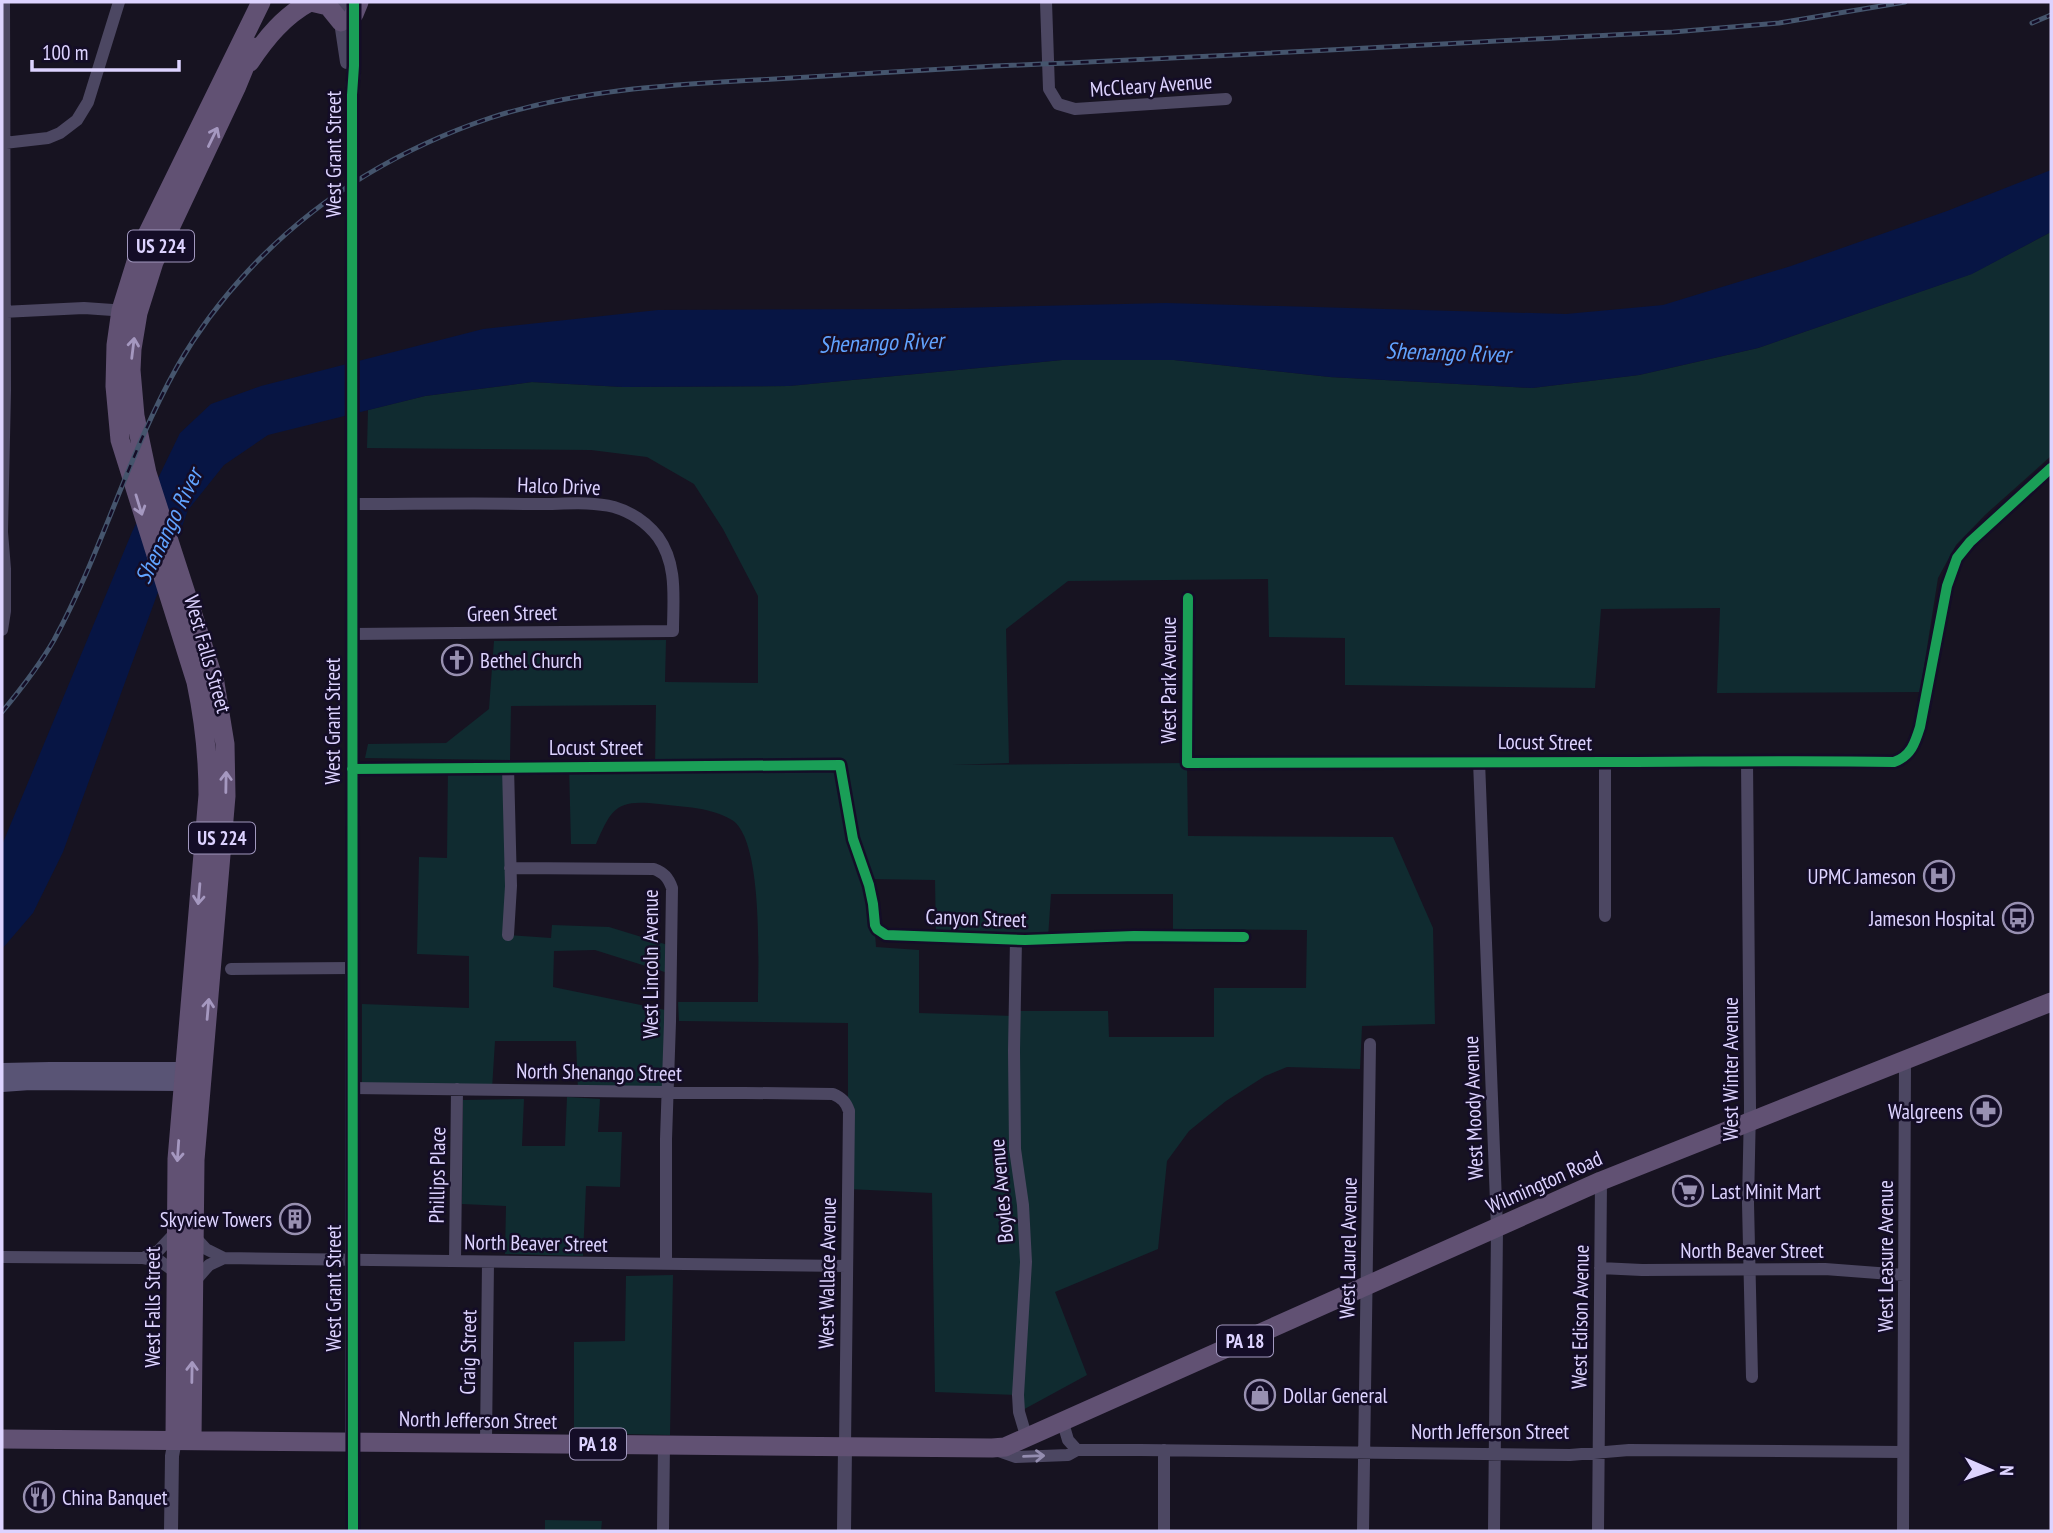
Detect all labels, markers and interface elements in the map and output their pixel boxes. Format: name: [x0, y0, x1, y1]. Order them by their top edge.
scale bar: [32, 28, 178, 72]
text: 100 m: [42, 39, 88, 66]
street label: McCleary Avenue: [1089, 67, 1213, 103]
street label: West Grant Street: [320, 90, 347, 217]
one-way arrow: [207, 127, 220, 148]
road number: US 224: [128, 230, 194, 262]
water label: Shenango River: [818, 325, 947, 359]
water label: Shenango River: [1385, 335, 1514, 369]
one-way arrow: [126, 337, 139, 360]
water label: Shenango River: [128, 460, 210, 588]
street label: Halco Drive: [517, 471, 601, 501]
one-way arrow: [134, 494, 146, 516]
street label: West Falls Street: [178, 592, 238, 716]
street label: Green Street: [467, 599, 558, 627]
street label: West Park Avenue: [1155, 616, 1182, 744]
church icon: Bethel Church: [440, 643, 474, 677]
place label: Bethel Church: [480, 647, 582, 674]
street label: West Grant Street: [319, 657, 346, 784]
street label: Locust Street: [1498, 728, 1593, 756]
street label: Locust Street: [549, 734, 643, 761]
one-way arrow: [219, 771, 233, 794]
road number: US 224: [189, 822, 255, 853]
hospital icon: UPMC Jameson: [1922, 859, 1956, 893]
place label: UPMC Jameson: [1808, 863, 1916, 890]
one-way arrow: [192, 882, 205, 905]
street label: West Lincoln Avenue: [637, 889, 664, 1039]
bus stop icon: Jameson Hospital: [2001, 901, 2035, 935]
street label: Canyon Street: [925, 903, 1027, 933]
place label: Jameson Hospital: [1868, 905, 1995, 932]
street label: West Winter Avenue: [1717, 997, 1744, 1141]
one-way arrow: [202, 998, 215, 1020]
street label: West Moody Avenue: [1457, 1035, 1489, 1181]
street label: North Shenango Street: [516, 1057, 682, 1087]
pharmacy icon: Walgreens: [1969, 1094, 2003, 1128]
place label: Walgreens: [1888, 1098, 1963, 1125]
street label: Phillips Place: [423, 1126, 451, 1224]
street label: Boyles Avenue: [983, 1138, 1019, 1244]
one-way arrow: [171, 1139, 184, 1162]
street label: Wilmington Road: [1482, 1144, 1606, 1220]
supermarket icon: Last Minit Mart: [1671, 1174, 1705, 1208]
street label: West Laurel Avenue: [1333, 1177, 1363, 1319]
place label: Last Minit Mart: [1711, 1178, 1821, 1205]
street label: West Leasure Avenue: [1872, 1180, 1899, 1332]
street label: West Wallace Avenue: [812, 1197, 842, 1349]
building icon: Skyview Towers: [278, 1202, 312, 1236]
place label: Skyview Towers: [160, 1206, 272, 1233]
street label: West Grant Street: [320, 1224, 347, 1351]
street label: North Beaver Street: [464, 1228, 608, 1258]
street label: North Beaver Street: [1680, 1237, 1824, 1264]
street label: West Edison Avenue: [1565, 1245, 1595, 1389]
street label: West Falls Street: [139, 1246, 166, 1368]
street label: Craig Street: [454, 1309, 482, 1395]
road number: PA 18: [1217, 1326, 1273, 1357]
one-way arrow: [185, 1360, 199, 1383]
shop icon: Dollar General: [1243, 1378, 1277, 1412]
place label: Dollar General: [1283, 1382, 1388, 1409]
street label: North Jefferson Street: [399, 1405, 558, 1435]
street label: North Jefferson Street: [1411, 1418, 1569, 1445]
road number: PA 18: [570, 1428, 626, 1460]
north arrow: [1955, 1435, 2025, 1505]
one-way arrow: [1022, 1450, 1045, 1463]
text: N: [1995, 1465, 2019, 1476]
restaurant icon: China Banquet: [22, 1480, 56, 1514]
place label: China Banquet: [62, 1484, 168, 1511]

